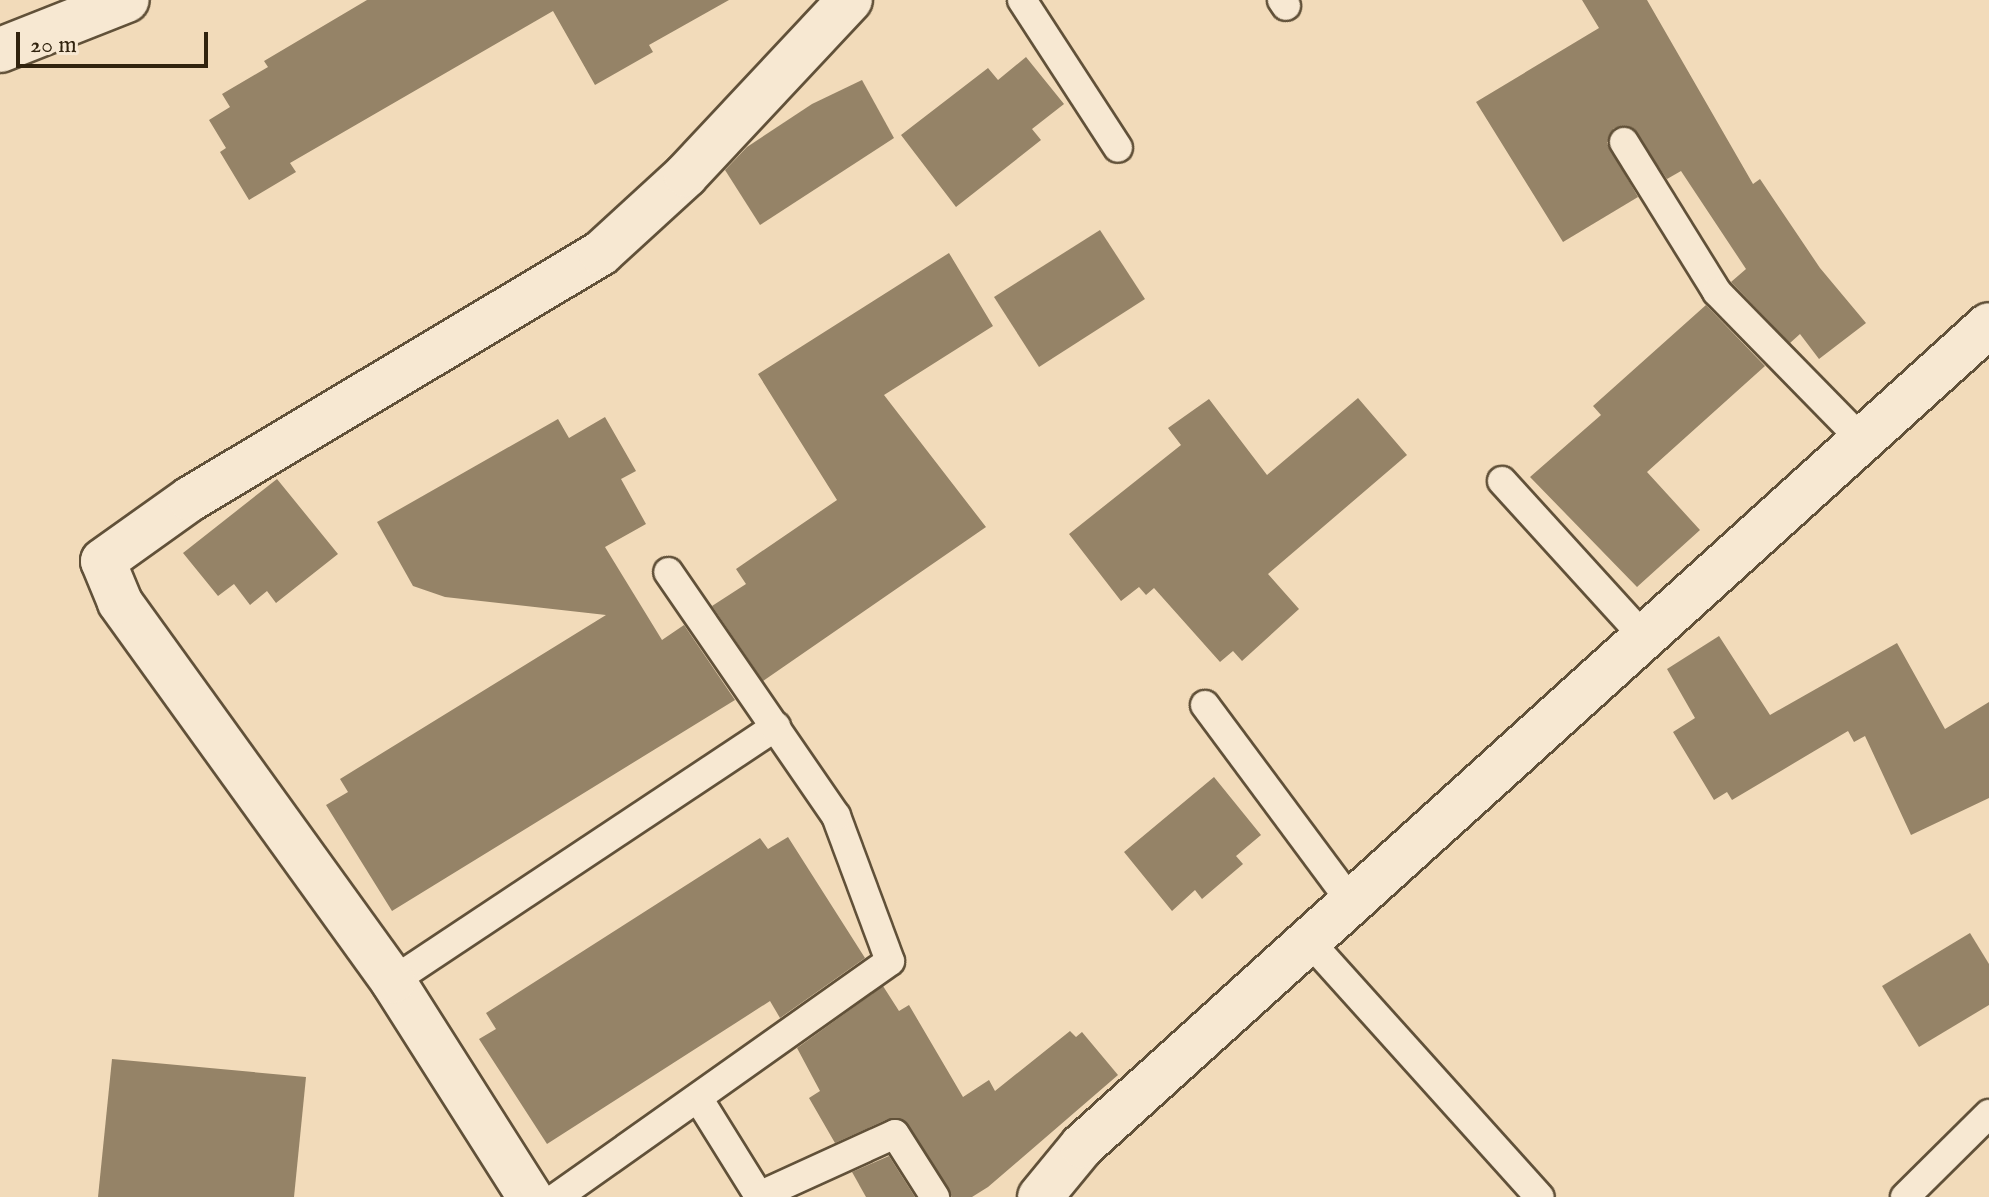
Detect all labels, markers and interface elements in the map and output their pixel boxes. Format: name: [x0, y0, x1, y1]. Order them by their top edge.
scale bar: [20, 16, 212, 66]
text: 20 m: [30, 30, 77, 61]

